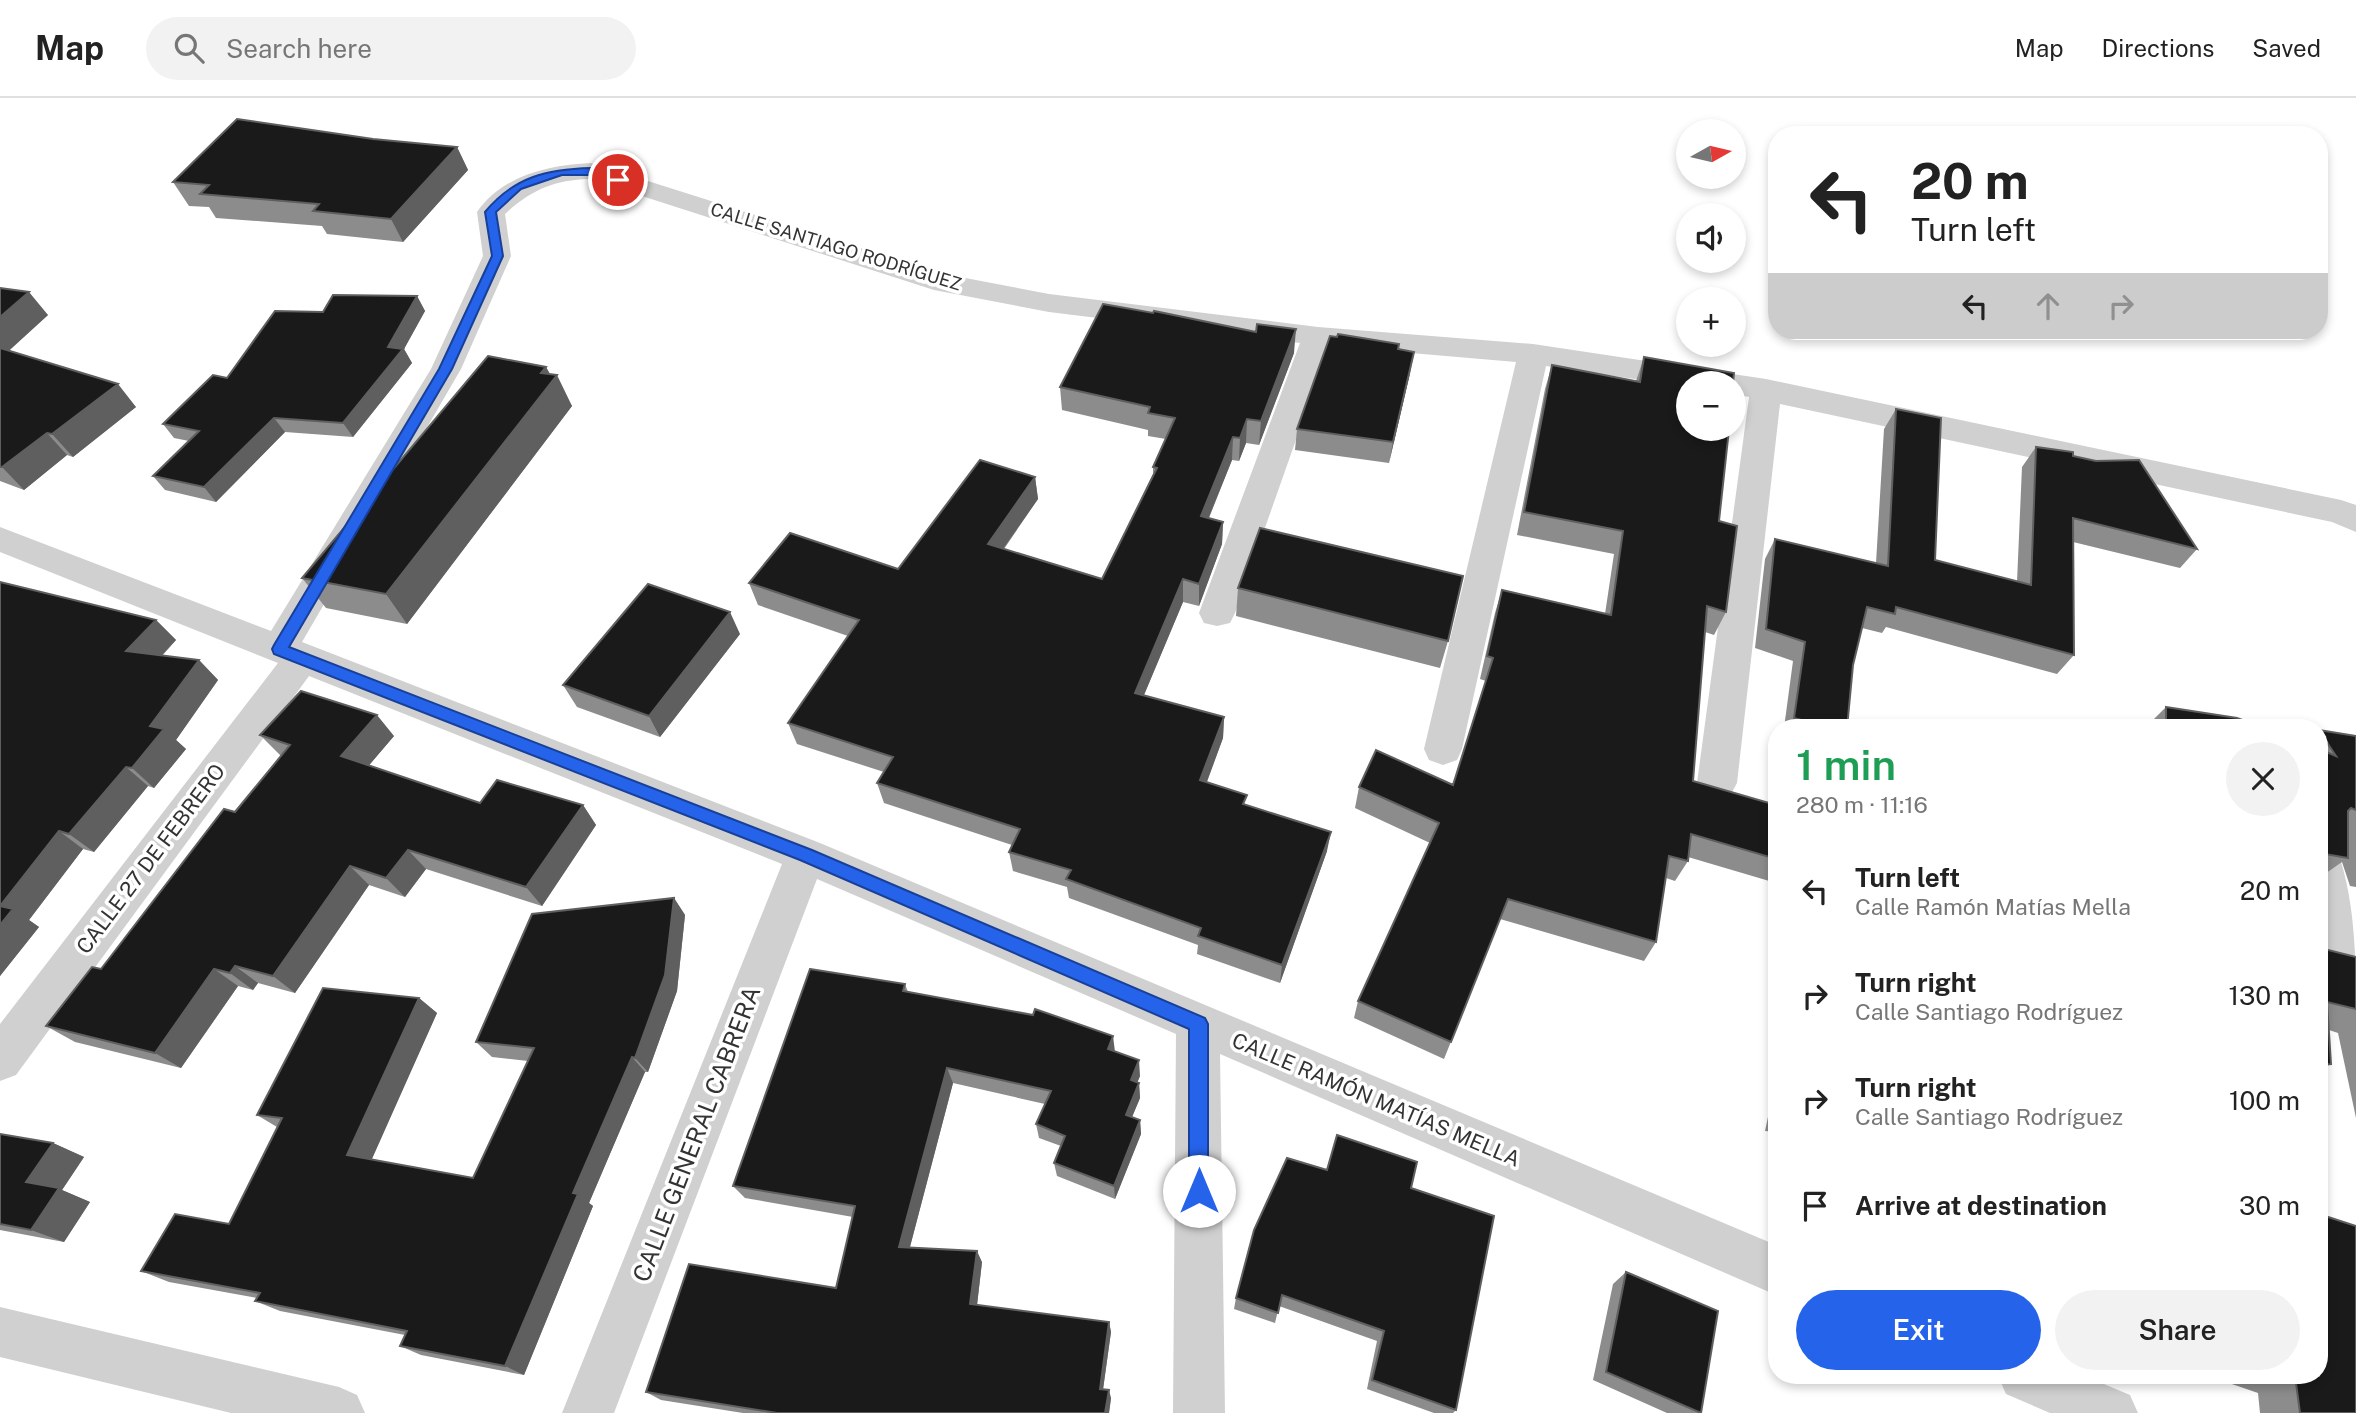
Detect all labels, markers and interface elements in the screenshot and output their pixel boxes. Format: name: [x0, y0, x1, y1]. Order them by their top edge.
search box: [146, 17, 636, 80]
text: Map: [35, 29, 104, 67]
icon: search: [170, 29, 208, 67]
text: Search here: [226, 33, 372, 64]
text: Map: [2015, 34, 2064, 62]
text: Directions: [2102, 34, 2214, 62]
text: Saved: [2252, 34, 2321, 62]
north arrow: [1676, 119, 1746, 189]
map controls: [1676, 119, 1746, 441]
pin: [588, 150, 648, 210]
text: 20 m: [1911, 152, 2029, 210]
icon: left: [1796, 154, 1887, 245]
icon: arrive: [599, 161, 637, 199]
street label: CALLE SANTIAGO RODRÍGUEZ: [708, 197, 965, 295]
button: sound: [1676, 203, 1746, 273]
text: Turn left: [1911, 211, 2036, 248]
button: +: [1676, 287, 1746, 357]
icon: left: [1956, 287, 1994, 325]
icon: ahead: [2029, 287, 2067, 325]
icon: right: [2102, 287, 2140, 325]
button: −: [1676, 371, 1746, 441]
text: 1 min: [1796, 740, 1896, 789]
button: close: [2226, 742, 2300, 816]
street label: CALLE 27 DE FEBRERO: [71, 759, 230, 958]
text: 280 m · 11:16: [1796, 791, 1928, 818]
text: Turn left: [1855, 862, 1960, 893]
icon: left: [1796, 872, 1834, 910]
text: 20 m: [2240, 875, 2300, 906]
text: Calle Ramón Matías Mella: [1855, 893, 2131, 920]
text: Turn right: [1855, 967, 1977, 998]
icon: right: [1796, 977, 1834, 1015]
text: 130 m: [2228, 980, 2300, 1011]
street label: CALLE GENERAL CABRERA: [627, 982, 766, 1286]
text: Calle Santiago Rodríguez: [1855, 998, 2123, 1025]
street label: CALLE RAMÓN MATÍAS MELLA: [1228, 1027, 1524, 1172]
text: Turn right: [1855, 1072, 1977, 1103]
icon: right: [1796, 1082, 1834, 1120]
text: 100 m: [2229, 1085, 2300, 1116]
text: Calle Santiago Rodríguez: [1855, 1103, 2123, 1130]
position arrow: [1162, 1154, 1236, 1228]
icon: arrive: [1796, 1187, 1834, 1225]
text: Arrive at destination: [1855, 1190, 2107, 1221]
text: 30 m: [2239, 1190, 2300, 1221]
button: Exit: [1796, 1290, 2041, 1370]
button: Share: [2055, 1290, 2300, 1370]

